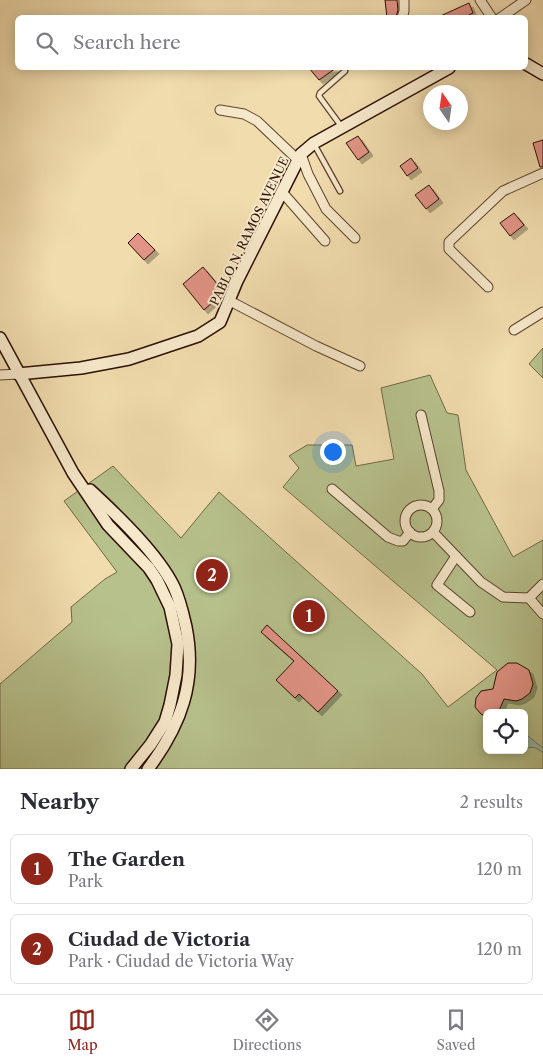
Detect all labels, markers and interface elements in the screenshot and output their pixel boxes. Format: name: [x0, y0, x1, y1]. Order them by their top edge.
search box: [15, 15, 528, 70]
icon: search: [33, 29, 61, 57]
text: Search here: [73, 31, 181, 54]
north arrow: [423, 85, 468, 130]
street label: PABLO N. RAMOS AVENUE: [206, 154, 292, 308]
your location: [320, 439, 346, 465]
pin: 2: [196, 556, 228, 594]
pin: 1: [293, 597, 325, 635]
map controls: [483, 709, 528, 754]
button: locate: [483, 709, 528, 754]
text: Nearby: [20, 789, 99, 814]
text: 2 results: [460, 792, 523, 812]
text: The Garden: [68, 848, 185, 871]
text: 1: [33, 859, 41, 879]
text: 120 m: [477, 859, 522, 879]
text: Park: [68, 871, 103, 891]
text: Ciudad de Victoria: [68, 928, 250, 951]
text: 2: [32, 939, 42, 959]
text: 120 m: [477, 939, 522, 959]
text: Park · Ciudad de Victoria Way: [68, 951, 294, 971]
tab: Map: [67, 1006, 98, 1054]
tab: Directions: [232, 1006, 302, 1054]
tab: Saved: [437, 1006, 475, 1054]

